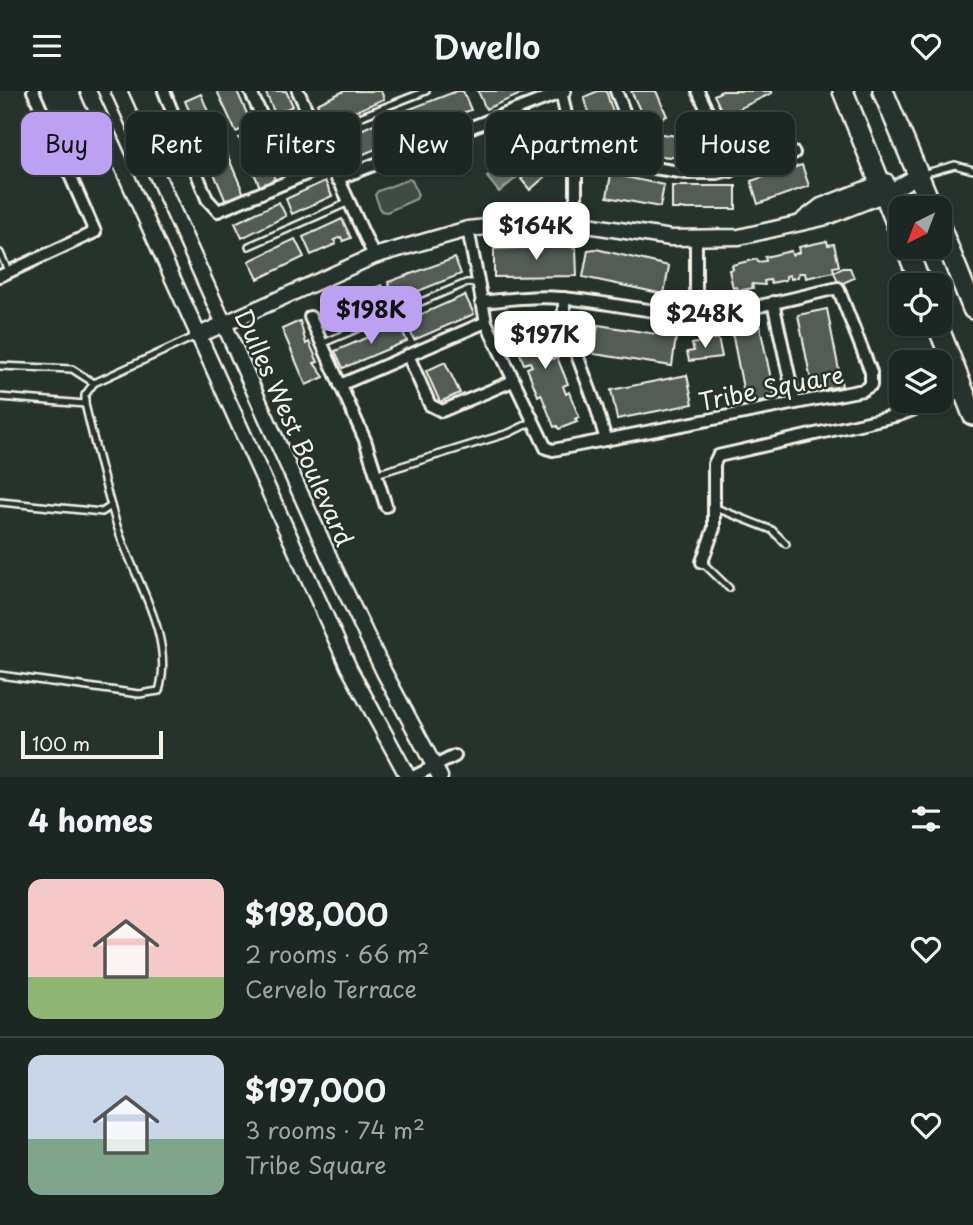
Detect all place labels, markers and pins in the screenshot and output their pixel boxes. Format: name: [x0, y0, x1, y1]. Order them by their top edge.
pin: $164K: [487, 202, 585, 262]
pin: $198K: [322, 287, 420, 346]
pin: $248K: [656, 291, 754, 350]
pin: $197K: [496, 311, 594, 371]

